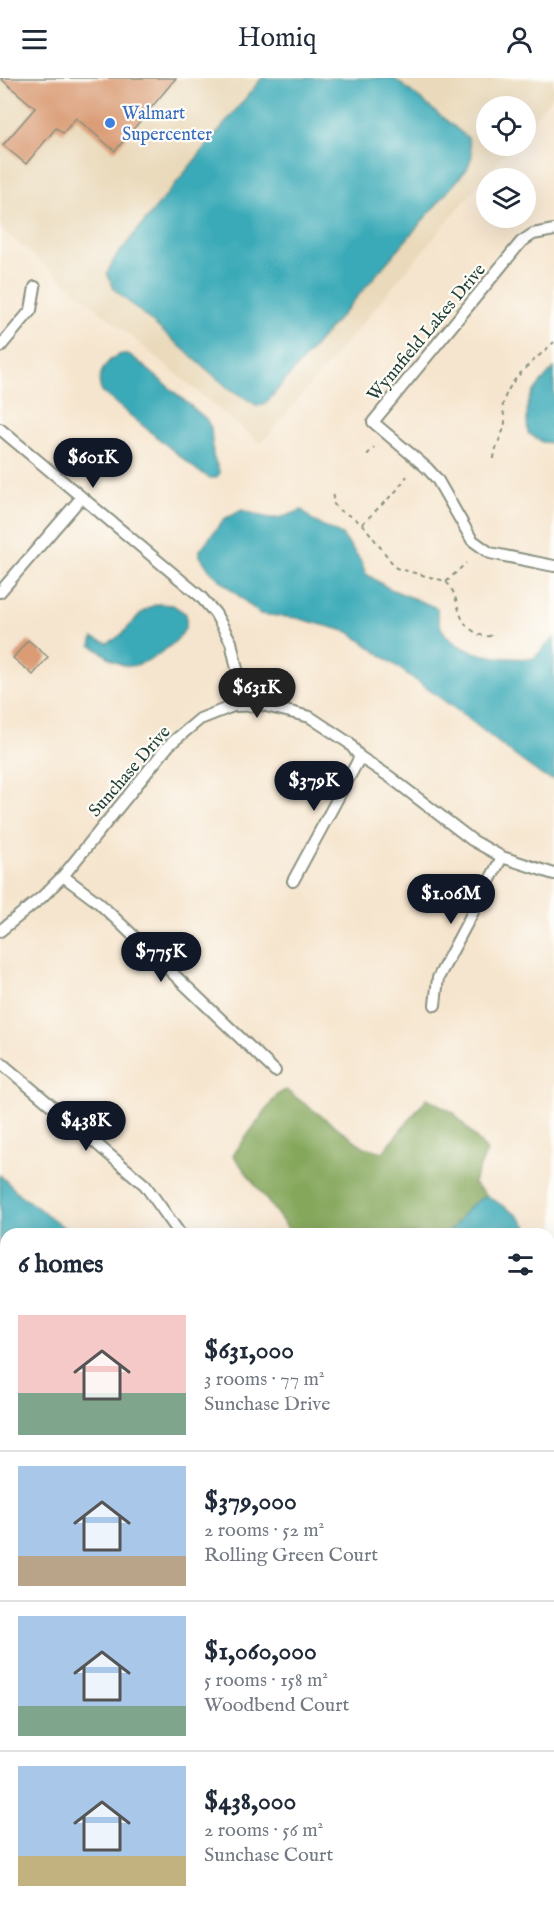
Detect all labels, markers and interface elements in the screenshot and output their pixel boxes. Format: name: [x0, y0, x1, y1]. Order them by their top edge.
text: Homiq: [238, 22, 316, 56]
icon: menu: [18, 23, 51, 56]
icon: person: [503, 23, 536, 56]
map controls: [476, 96, 536, 228]
button: locate: [476, 96, 536, 156]
place label: Walmart Supercenter: [122, 103, 212, 147]
marker: Walmart Supercenter: [103, 116, 117, 130]
button: layers: [476, 168, 536, 228]
street label: Wynnfield Lakes Drive: [363, 259, 491, 406]
pin: $601K: [51, 438, 135, 489]
text: $601K: [67, 445, 119, 470]
pin: $631K: [215, 668, 299, 719]
text: $631K: [233, 675, 281, 700]
street label: Sunchase Drive: [84, 722, 176, 822]
pin: $379K: [272, 761, 356, 812]
text: $379K: [288, 768, 340, 793]
pin: $1.06M: [402, 874, 500, 925]
text: $1.06M: [421, 881, 481, 906]
pin: $775K: [119, 932, 203, 983]
text: $775K: [135, 939, 187, 964]
pin: $438K: [44, 1101, 128, 1152]
text: $438K: [61, 1108, 111, 1133]
text: 6 homes: [18, 1248, 103, 1281]
icon: filters: [504, 1248, 537, 1281]
text: $631,000: [204, 1334, 294, 1367]
icon: home: [66, 1339, 138, 1411]
text: 3 rooms · 77 m²: [204, 1367, 324, 1392]
text: Sunchase Drive: [204, 1392, 330, 1417]
text: $379,000: [204, 1485, 297, 1518]
icon: home: [66, 1490, 138, 1562]
text: 2 rooms · 52 m²: [204, 1518, 324, 1543]
text: Rolling Green Court: [204, 1543, 378, 1568]
text: $1,060,000: [204, 1635, 317, 1668]
icon: home: [66, 1640, 138, 1712]
text: 5 rooms · 158 m²: [204, 1668, 328, 1693]
text: Woodbend Court: [204, 1693, 349, 1718]
text: $438,000: [204, 1785, 296, 1818]
icon: home: [66, 1790, 138, 1862]
text: 2 rooms · 56 m²: [204, 1818, 323, 1843]
text: Sunchase Court: [204, 1843, 333, 1868]

